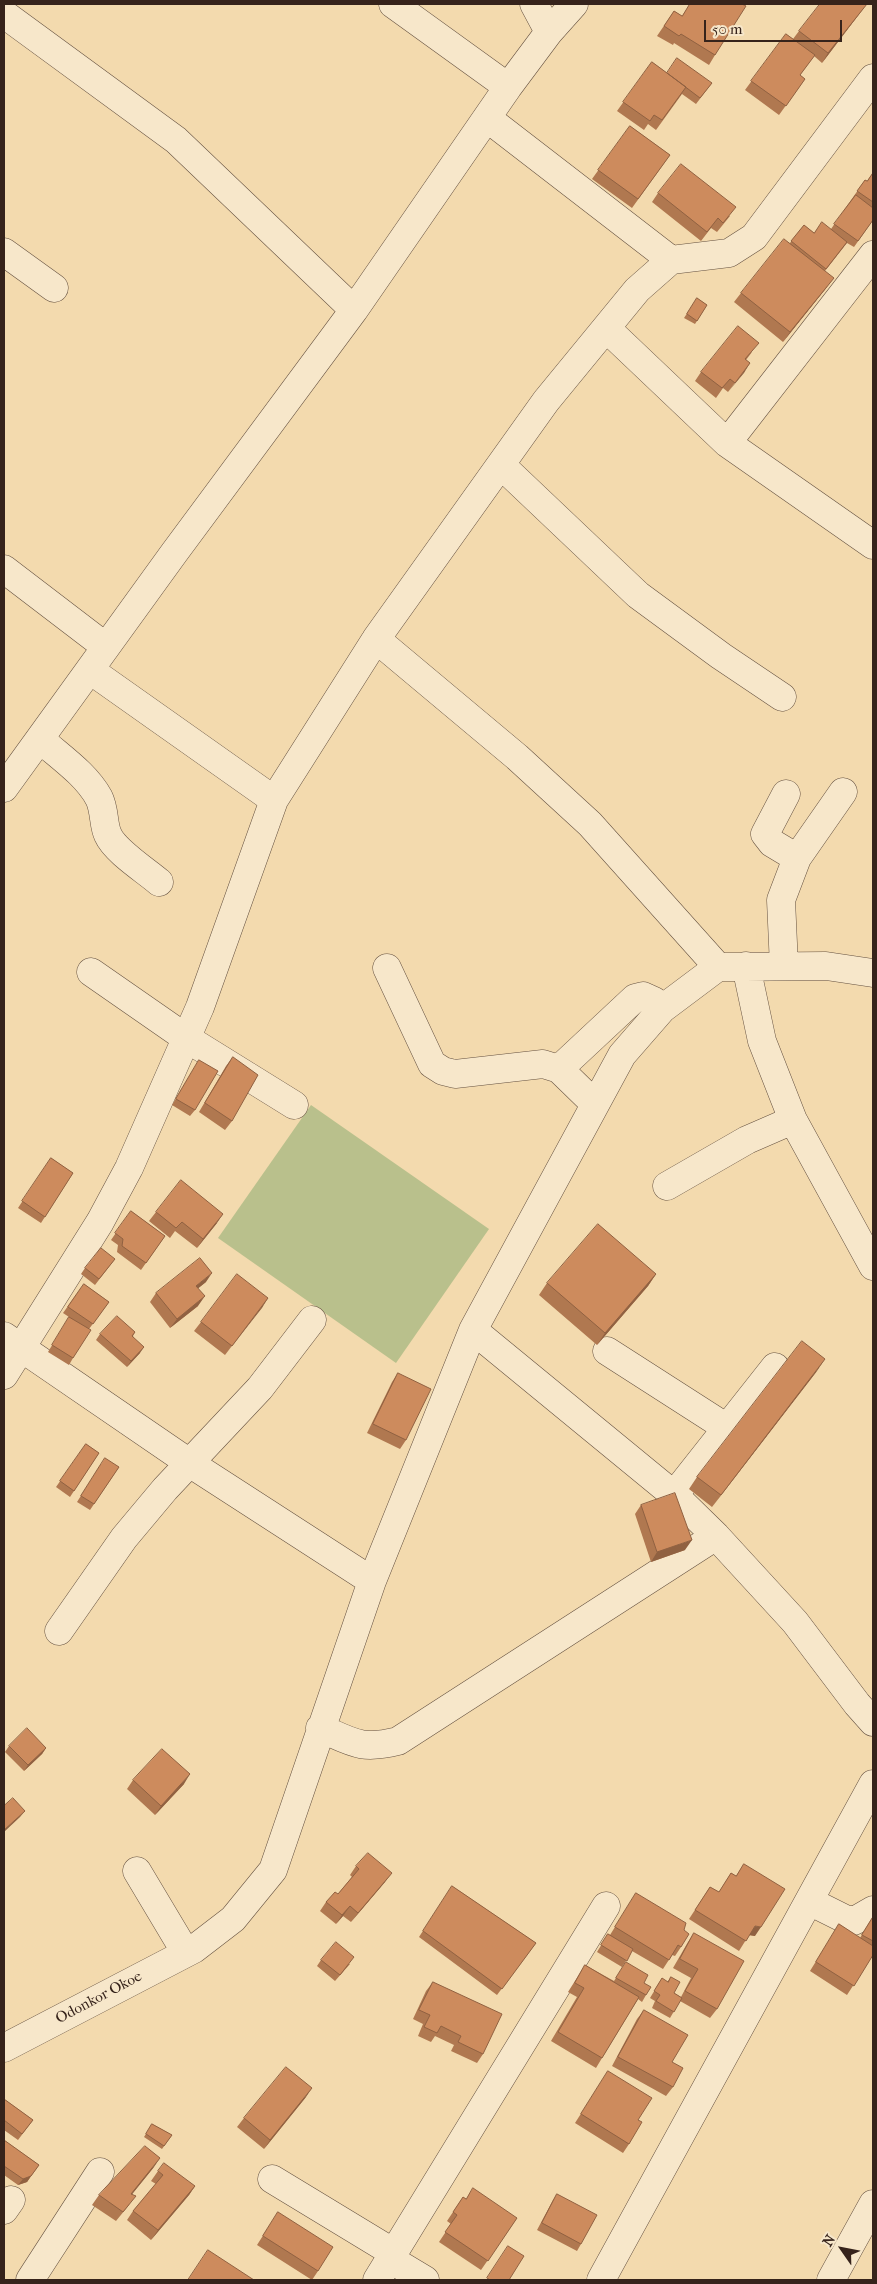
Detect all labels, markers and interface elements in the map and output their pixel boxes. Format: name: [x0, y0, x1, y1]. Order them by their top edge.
scale bar: [707, 10, 844, 42]
text: 50 m: [712, 20, 742, 38]
street label: Odonkor Okoe: [53, 1968, 145, 2028]
north arrow: [817, 2224, 867, 2274]
text: N: [819, 2231, 839, 2250]

